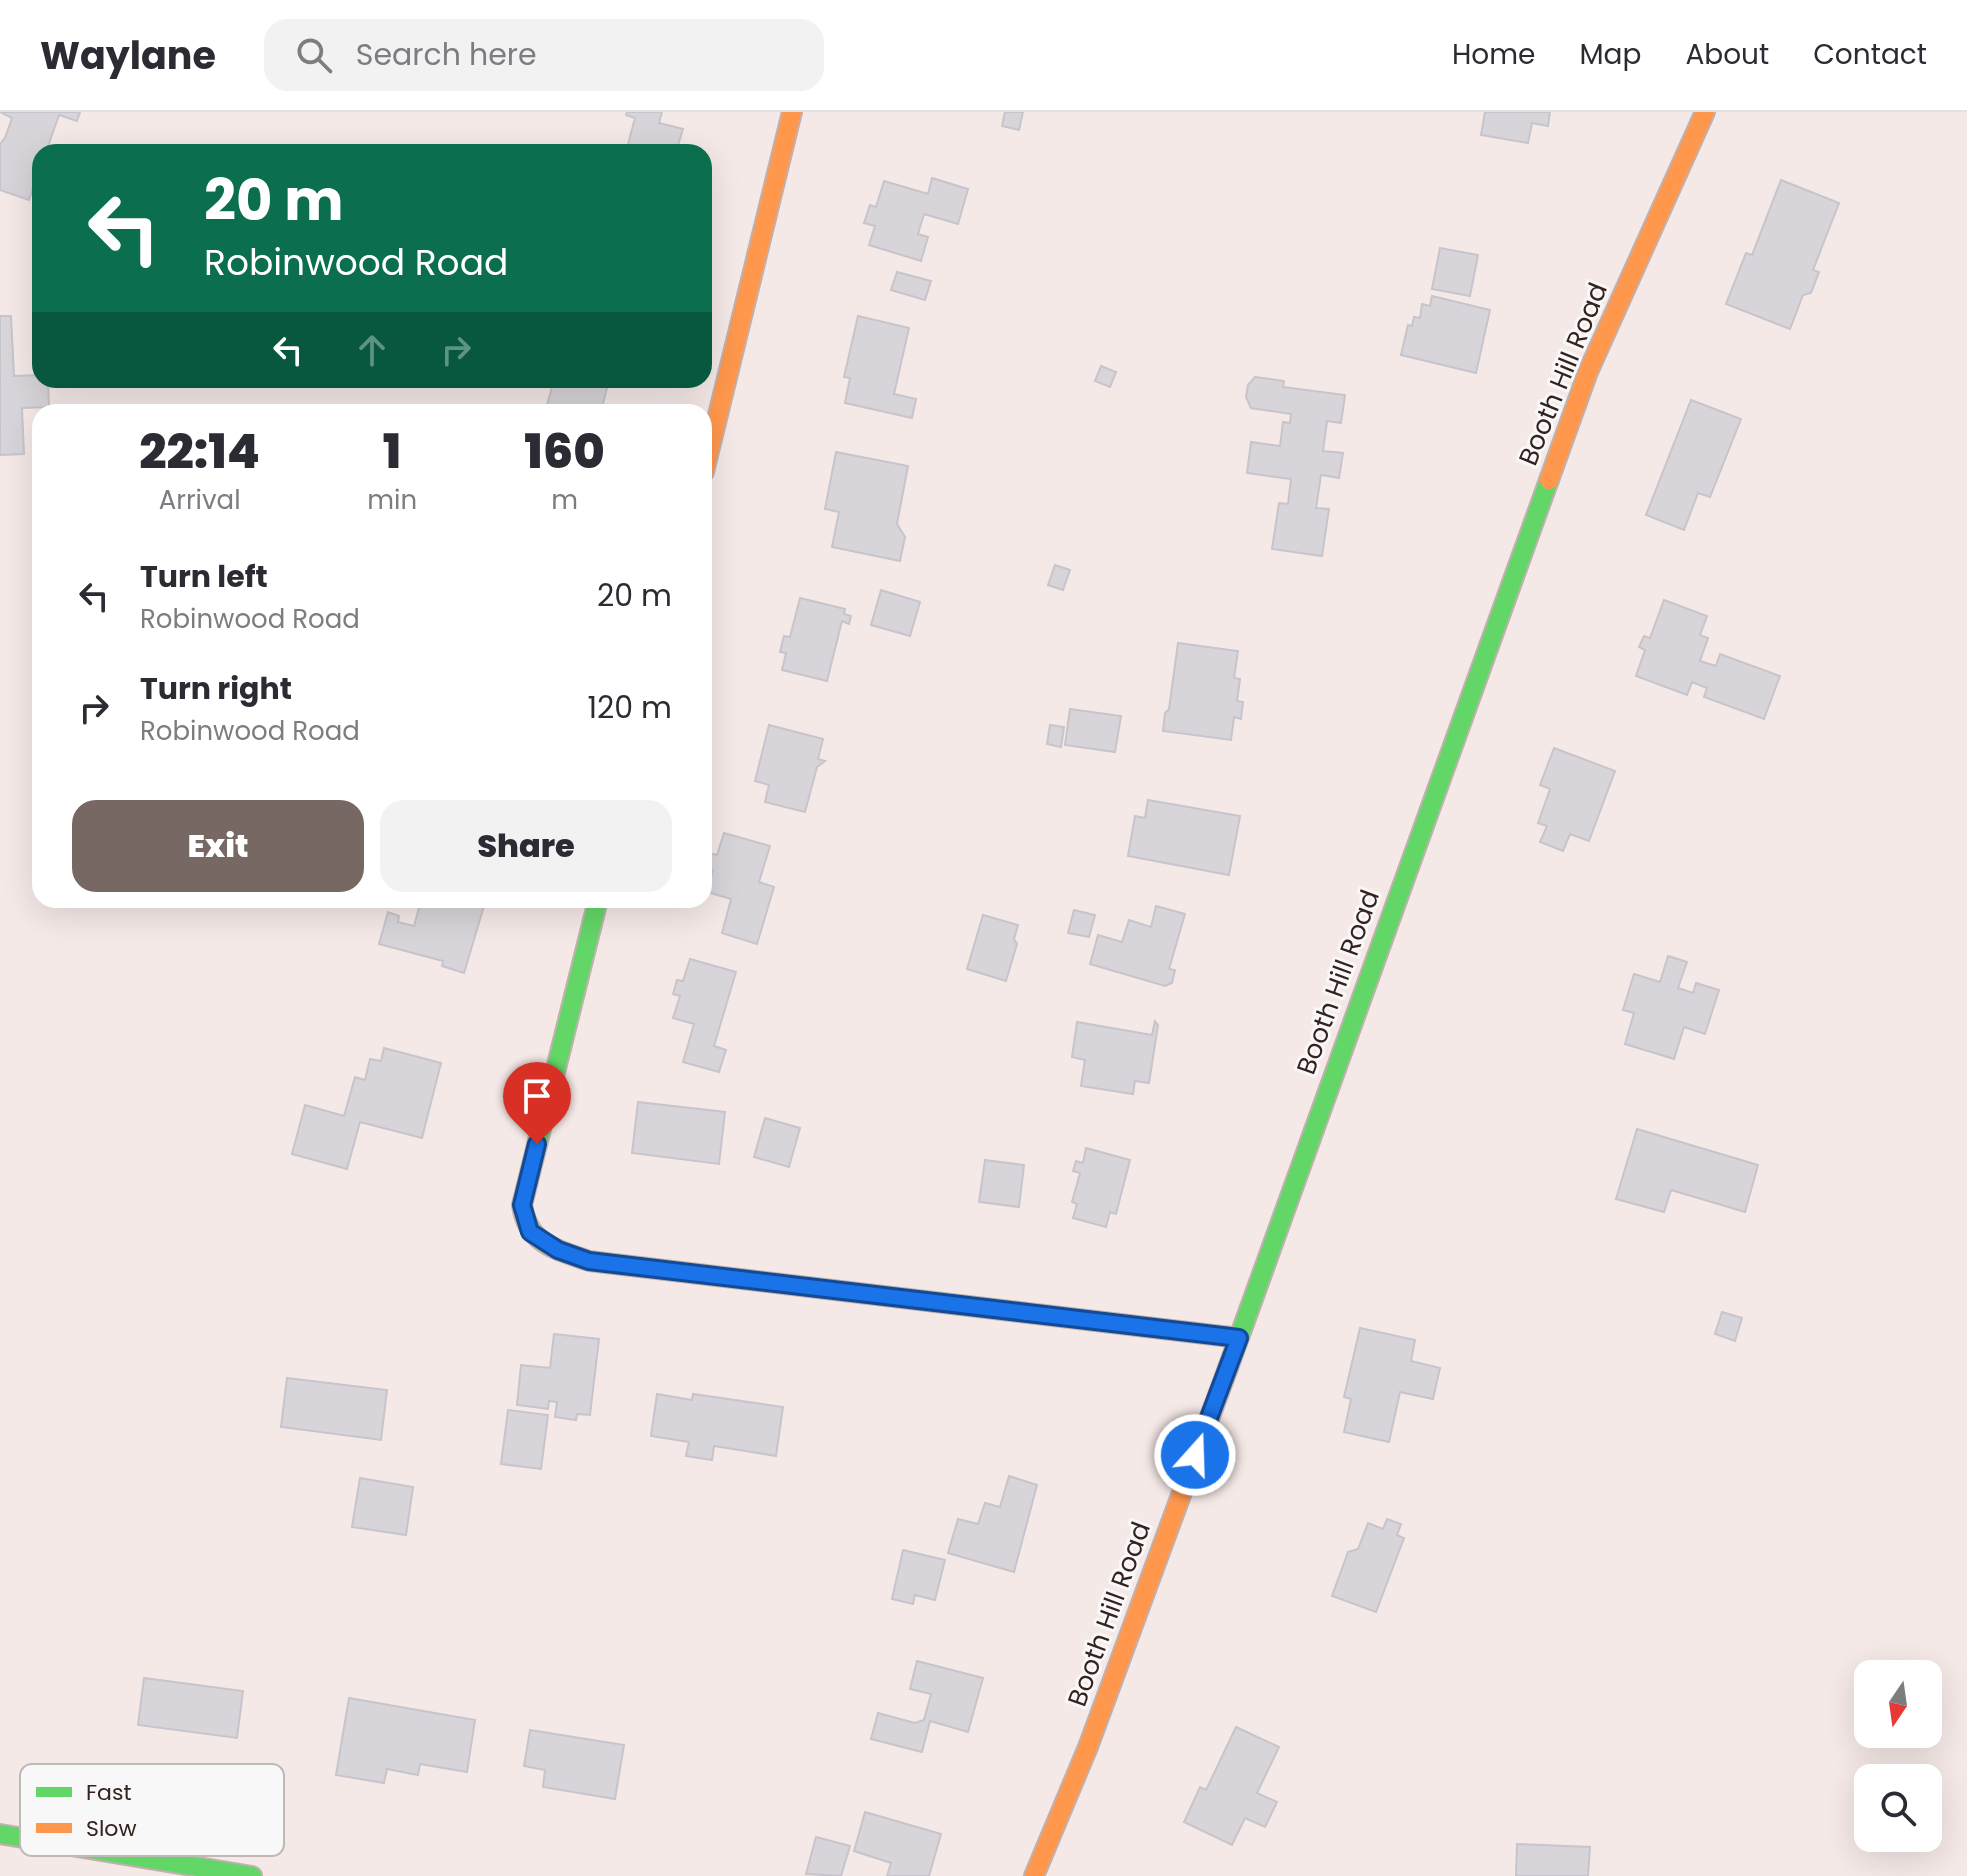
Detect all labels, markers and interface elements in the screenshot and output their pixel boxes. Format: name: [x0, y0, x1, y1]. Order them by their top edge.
search box: [264, 19, 824, 91]
text: Waylane: [40, 29, 216, 82]
icon: search: [292, 33, 336, 77]
text: Search here: [356, 33, 537, 76]
text: Home: [1452, 35, 1535, 74]
text: Map: [1579, 35, 1641, 74]
text: About: [1685, 35, 1769, 74]
text: Contact: [1813, 35, 1927, 74]
text: 20 m: [204, 161, 344, 240]
icon: left: [72, 176, 176, 280]
text: Robinwood Road: [204, 237, 508, 288]
street label: Booth Hill Road: [1510, 277, 1616, 471]
icon: left: [266, 328, 310, 372]
icon: ahead: [350, 328, 394, 372]
icon: right: [434, 328, 478, 372]
text: 22:14: [139, 418, 260, 485]
text: 1: [383, 418, 401, 485]
text: 160: [524, 418, 605, 485]
text: Arrival: [159, 482, 241, 518]
text: min: [367, 482, 417, 518]
text: m: [551, 482, 578, 518]
text: Turn left: [140, 555, 268, 598]
icon: left: [72, 574, 116, 618]
text: 20 m: [597, 574, 672, 617]
text: Robinwood Road: [140, 601, 360, 637]
text: Turn right: [140, 667, 292, 710]
icon: right: [72, 686, 116, 730]
text: 120 m: [587, 686, 672, 729]
text: Robinwood Road: [140, 713, 360, 749]
button: Exit: [72, 800, 364, 892]
button: Share: [380, 800, 672, 892]
street label: Booth Hill Road: [1288, 885, 1388, 1079]
pin: [503, 1062, 571, 1144]
icon: arrive: [515, 1074, 559, 1118]
position arrow: [1153, 1413, 1237, 1497]
street label: Booth Hill Road: [1059, 1517, 1159, 1711]
north arrow: [1854, 1660, 1942, 1748]
map controls: [1854, 1660, 1942, 1852]
legend: [20, 1764, 284, 1856]
button: search: [1854, 1764, 1942, 1852]
text: Fast: [86, 1777, 131, 1808]
text: Slow: [86, 1813, 136, 1844]

